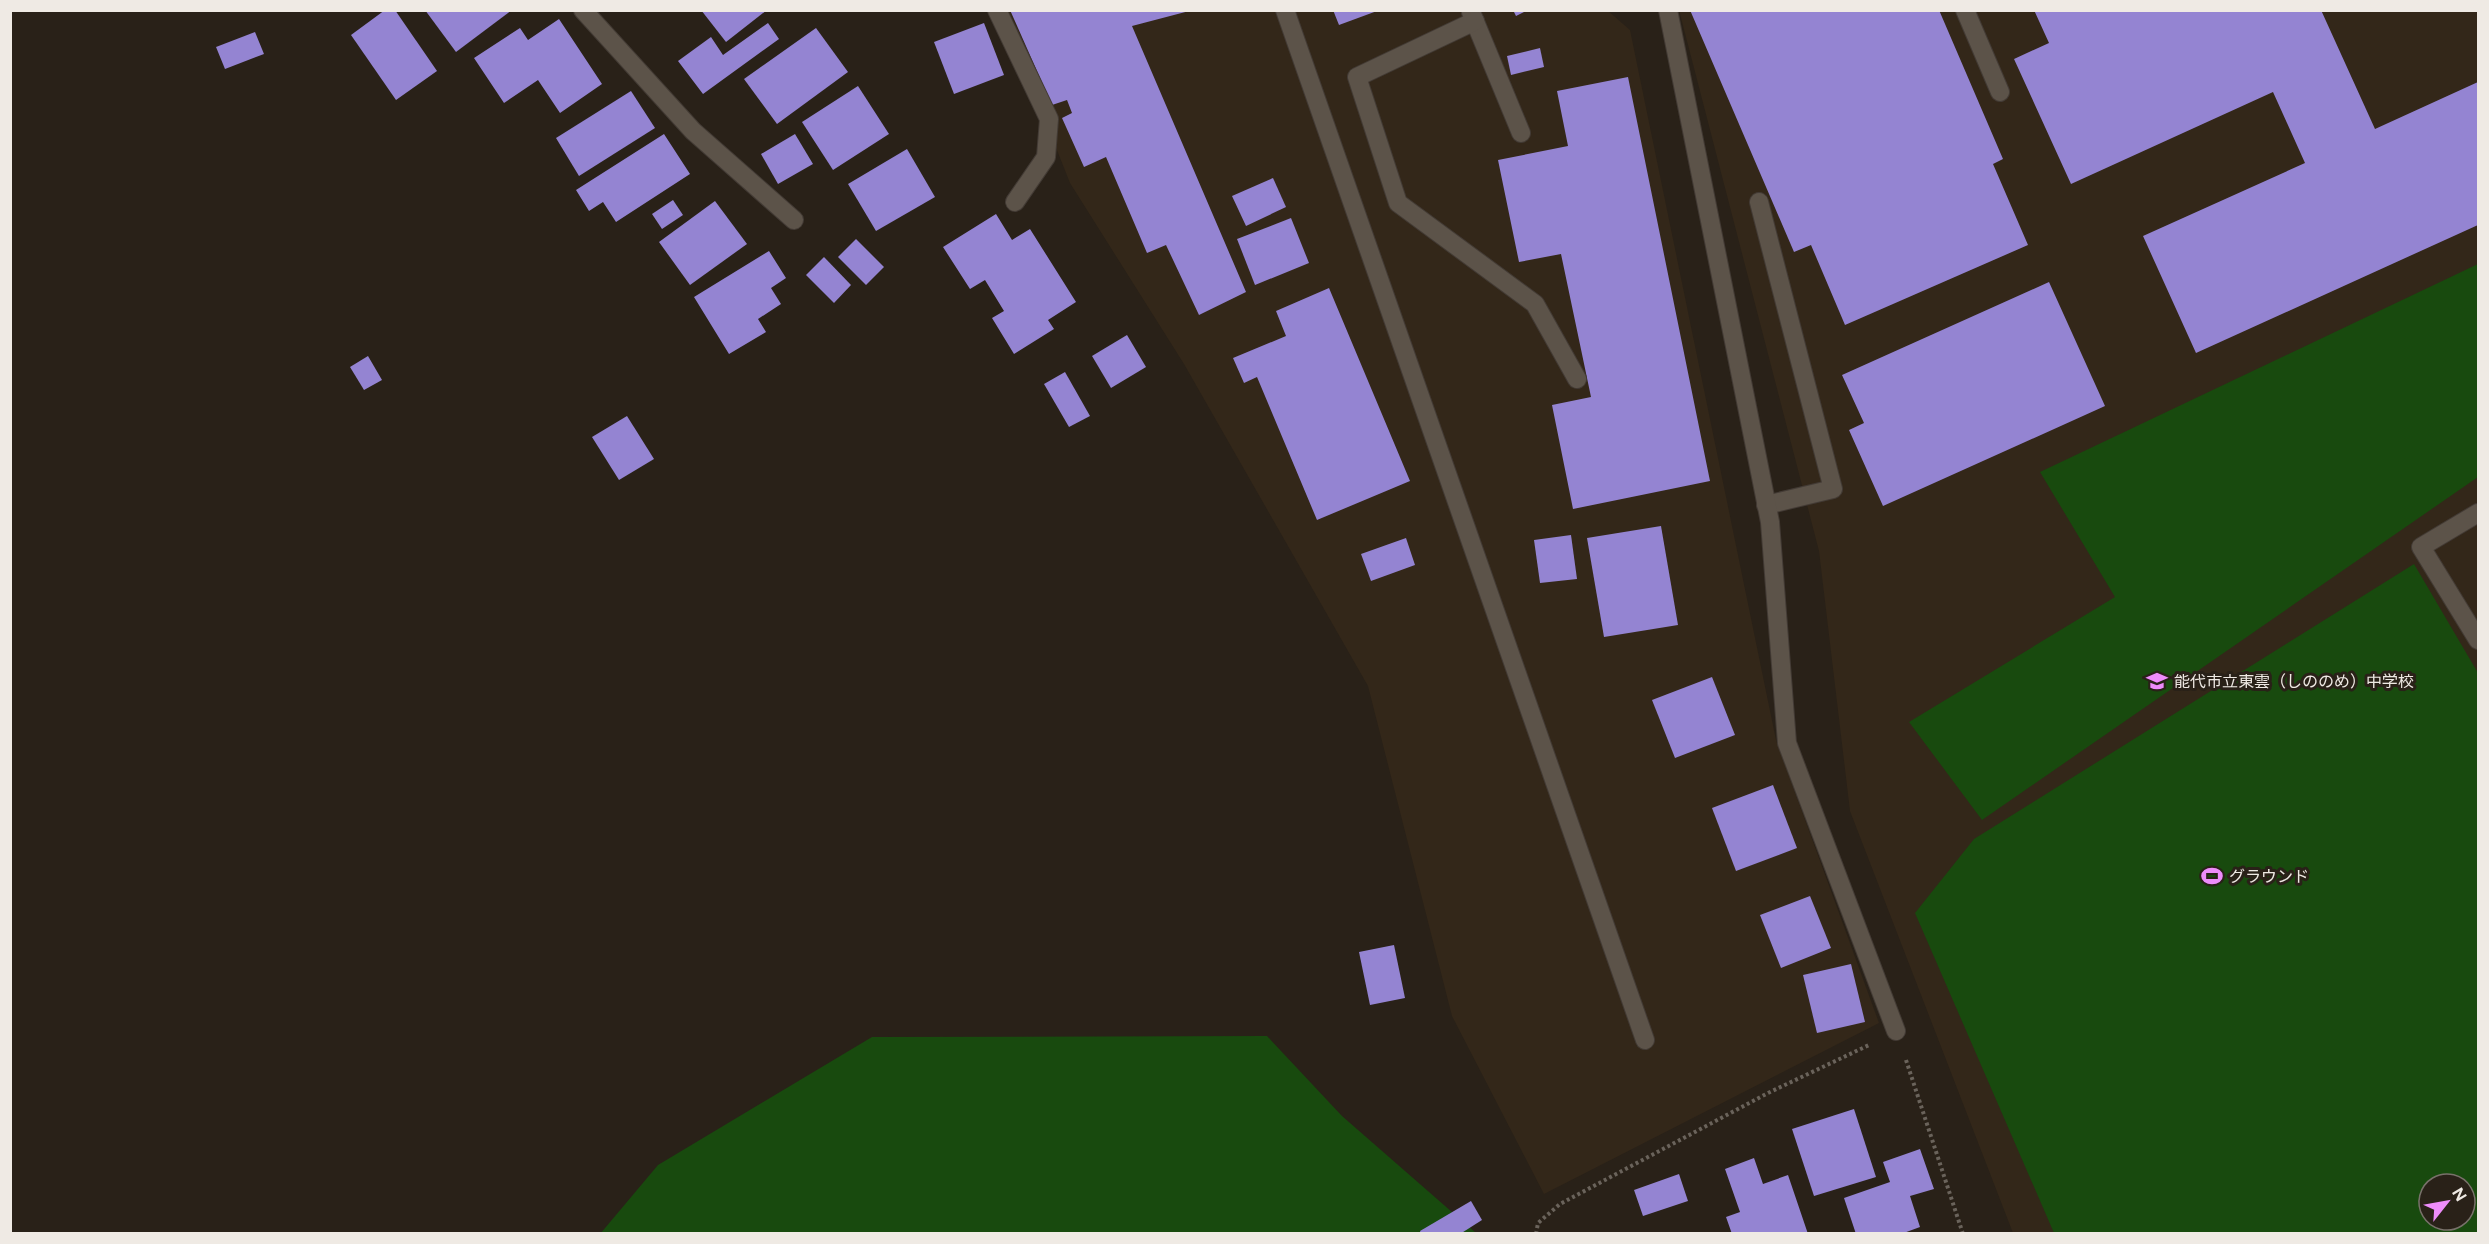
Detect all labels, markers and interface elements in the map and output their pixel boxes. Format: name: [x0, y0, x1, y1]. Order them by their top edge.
school or university icon: 能代市立東雲（しののめ）中学校: [2145, 669, 2169, 693]
place label: 能代市立東雲（しののめ）中学校: [2174, 672, 2414, 691]
sports icon: グラウンド: [2200, 864, 2224, 888]
place label: グラウンド: [2229, 867, 2309, 886]
north arrow: [2417, 1172, 2477, 1232]
text: N: [2448, 1184, 2471, 1205]

